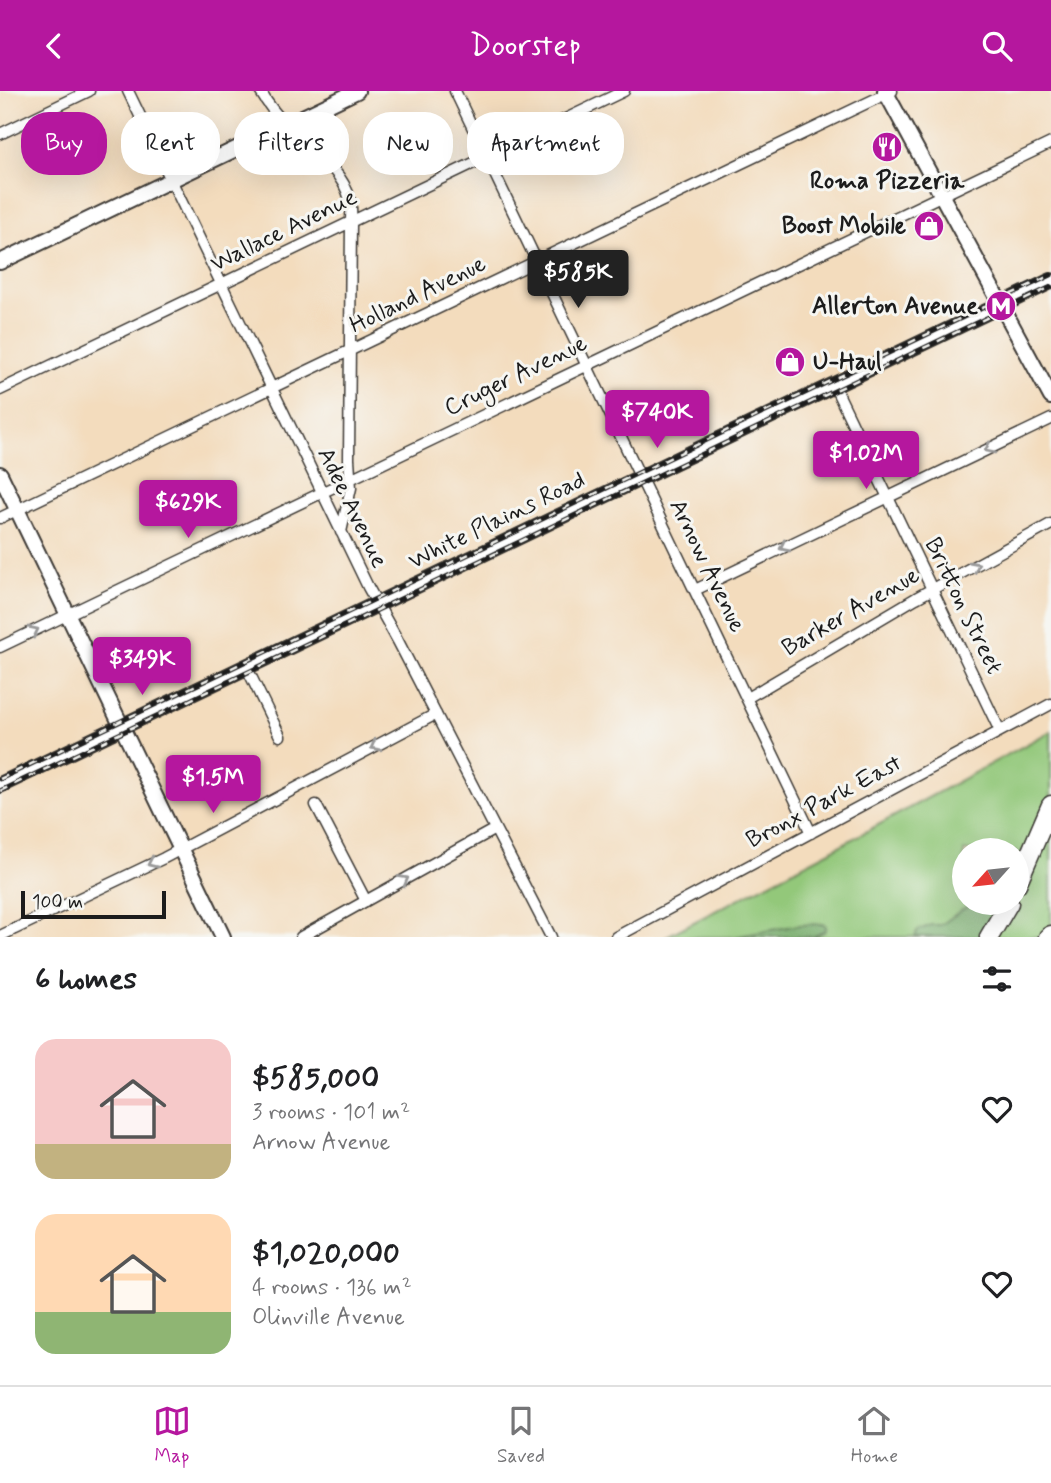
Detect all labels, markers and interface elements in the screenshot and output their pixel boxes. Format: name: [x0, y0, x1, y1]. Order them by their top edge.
text: Doorstep: [470, 25, 581, 67]
icon: back: [35, 27, 73, 65]
icon: search: [978, 27, 1016, 65]
chip: Buy: [21, 112, 107, 175]
chip: Rent: [121, 112, 220, 175]
chip: Filters: [234, 112, 349, 175]
chip: New: [363, 112, 453, 175]
chip: Apartment: [467, 112, 624, 175]
restaurant icon: Roma Pizzeria: [870, 130, 904, 164]
place label: Roma Pizzeria: [810, 166, 965, 197]
street label: Wallace Avenue: [206, 182, 363, 280]
shop icon: Boost Mobile: [912, 209, 946, 243]
place label: Boost Mobile: [782, 211, 907, 242]
street label: Holland Avenue: [345, 249, 491, 341]
pin: $585K: [529, 251, 627, 310]
text: $585K: [544, 258, 612, 288]
metro station icon: Allerton Avenue: [984, 289, 1018, 323]
place label: Allerton Avenue: [812, 291, 978, 322]
street label: Cruger Avenue: [439, 328, 593, 426]
shop icon: U-Haul: [773, 345, 807, 379]
place label: U-Haul: [813, 347, 882, 378]
pin: $740K: [608, 391, 706, 450]
text: $740K: [621, 398, 693, 428]
pin: $1.02M: [809, 431, 923, 491]
text: $1.02M: [829, 439, 903, 469]
one-way arrow: [984, 441, 996, 455]
street label: Adee Avenue: [309, 443, 395, 574]
street label: White Plains Road: [403, 465, 591, 577]
pin: $629K: [139, 481, 237, 540]
text: $629K: [155, 488, 221, 518]
street label: Arnow Avenue: [661, 494, 753, 638]
street label: Britton Street: [917, 533, 1009, 679]
one-way arrow: [779, 539, 791, 553]
street label: Barker Avenue: [776, 560, 926, 664]
one-way arrow: [968, 561, 981, 574]
one-way arrow: [27, 625, 39, 639]
pin: $349K: [93, 637, 191, 697]
text: $349K: [109, 645, 175, 675]
one-way arrow: [370, 738, 383, 751]
street label: Bronx Park East: [741, 748, 907, 856]
pin: $1.5M: [164, 755, 262, 815]
text: $1.5M: [182, 763, 244, 793]
north arrow: [952, 838, 1029, 915]
map controls: [952, 838, 1029, 915]
one-way arrow: [147, 855, 159, 869]
one-way arrow: [396, 875, 409, 888]
scale bar: [21, 888, 166, 920]
text: 100 m: [32, 890, 83, 915]
text: 6 homes: [35, 960, 137, 999]
icon: filters: [978, 960, 1016, 998]
text: $585,000: [252, 1059, 379, 1098]
icon: home: [91, 1067, 175, 1151]
icon: heart: [978, 1090, 1016, 1128]
text: 3 rooms · 101 m²: [252, 1098, 410, 1128]
text: Arnow Avenue: [252, 1128, 390, 1158]
text: $1,020,000: [252, 1234, 400, 1273]
icon: home: [91, 1242, 175, 1326]
icon: heart: [978, 1265, 1016, 1303]
text: 4 rooms · 136 m²: [252, 1273, 412, 1303]
text: Olinville Avenue: [252, 1303, 405, 1333]
tab: Map: [153, 1402, 191, 1469]
tab: Saved: [497, 1402, 545, 1469]
tab: Home: [851, 1402, 898, 1469]

